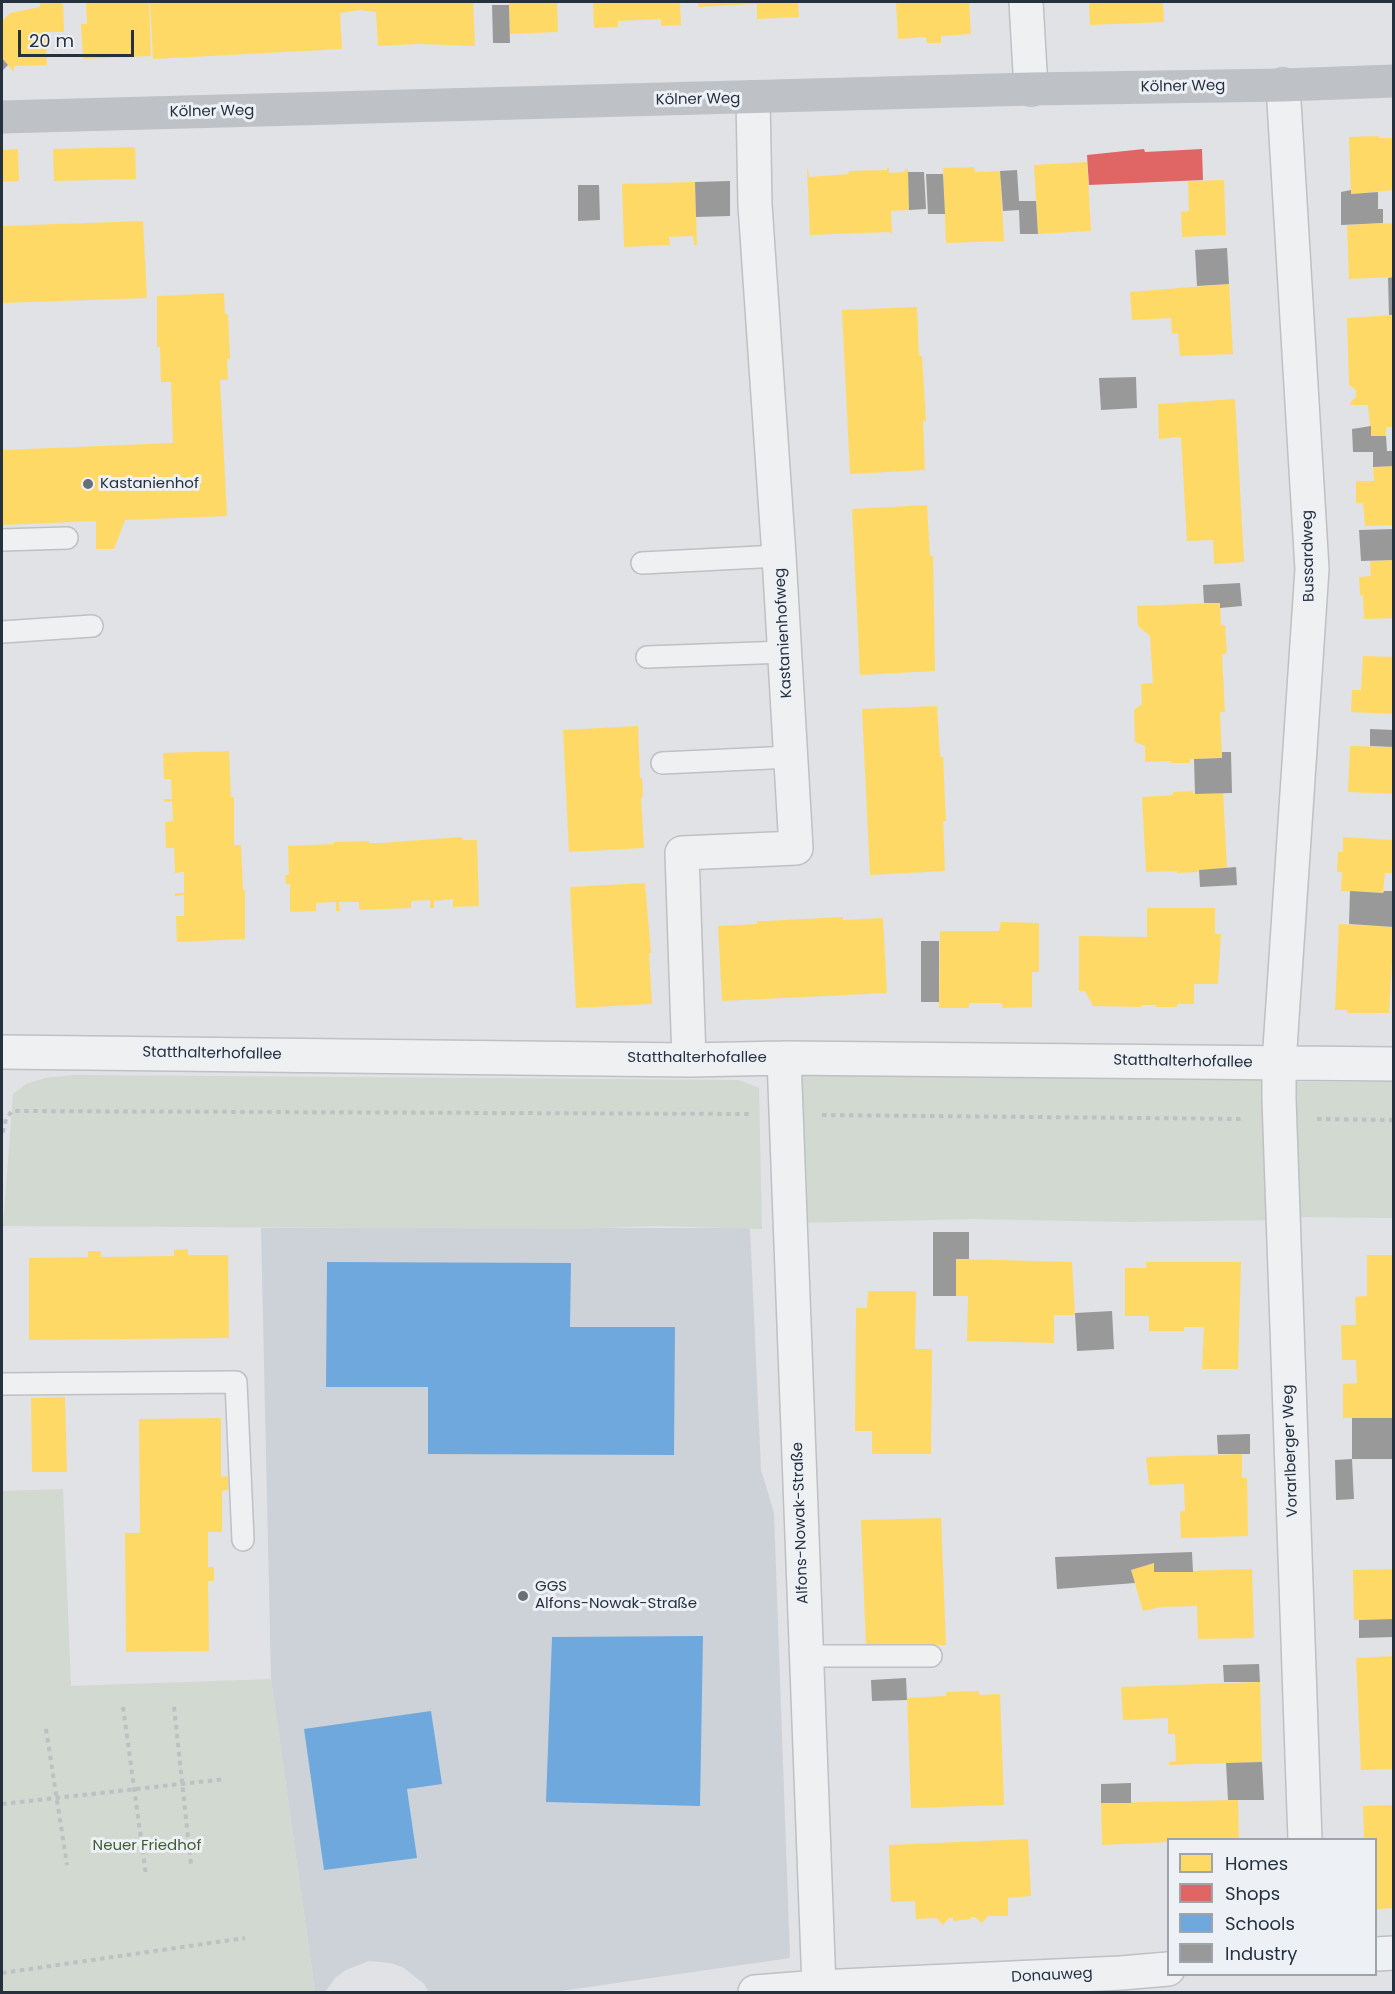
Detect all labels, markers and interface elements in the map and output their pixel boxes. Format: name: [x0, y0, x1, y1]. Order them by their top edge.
scale bar: [21, 18, 136, 56]
text: 20 m: [29, 28, 74, 53]
street label: Kölner Weg: [1140, 77, 1226, 97]
street label: Kölner Weg: [655, 90, 741, 110]
street label: Kölner Weg: [169, 102, 255, 122]
place label: Kastanienhof: [100, 475, 199, 493]
marker: Kastanienhof: [81, 477, 95, 491]
street label: Bussardweg: [1299, 510, 1319, 602]
street label: Kastanienhofweg: [772, 567, 796, 699]
street label: Statthalterhofallee: [142, 1044, 282, 1064]
street label: Statthalterhofallee: [627, 1049, 767, 1067]
street label: Statthalterhofallee: [1113, 1052, 1253, 1072]
street label: Vorarlberger Weg: [1280, 1384, 1302, 1518]
street label: Alfons-Nowak-Straße: [789, 1442, 813, 1604]
place label: GGS Alfons-Nowak-Straße: [535, 1578, 697, 1613]
marker: GGS Alfons-Nowak-Straße: [516, 1589, 530, 1603]
park label: Neuer Friedhof: [93, 1837, 201, 1855]
legend: [1167, 1838, 1377, 1976]
text: Homes: [1225, 1851, 1288, 1876]
text: Shops: [1225, 1881, 1280, 1906]
text: Schools: [1225, 1911, 1295, 1936]
text: Industry: [1225, 1941, 1297, 1966]
street label: Donauweg: [1011, 1965, 1093, 1987]

